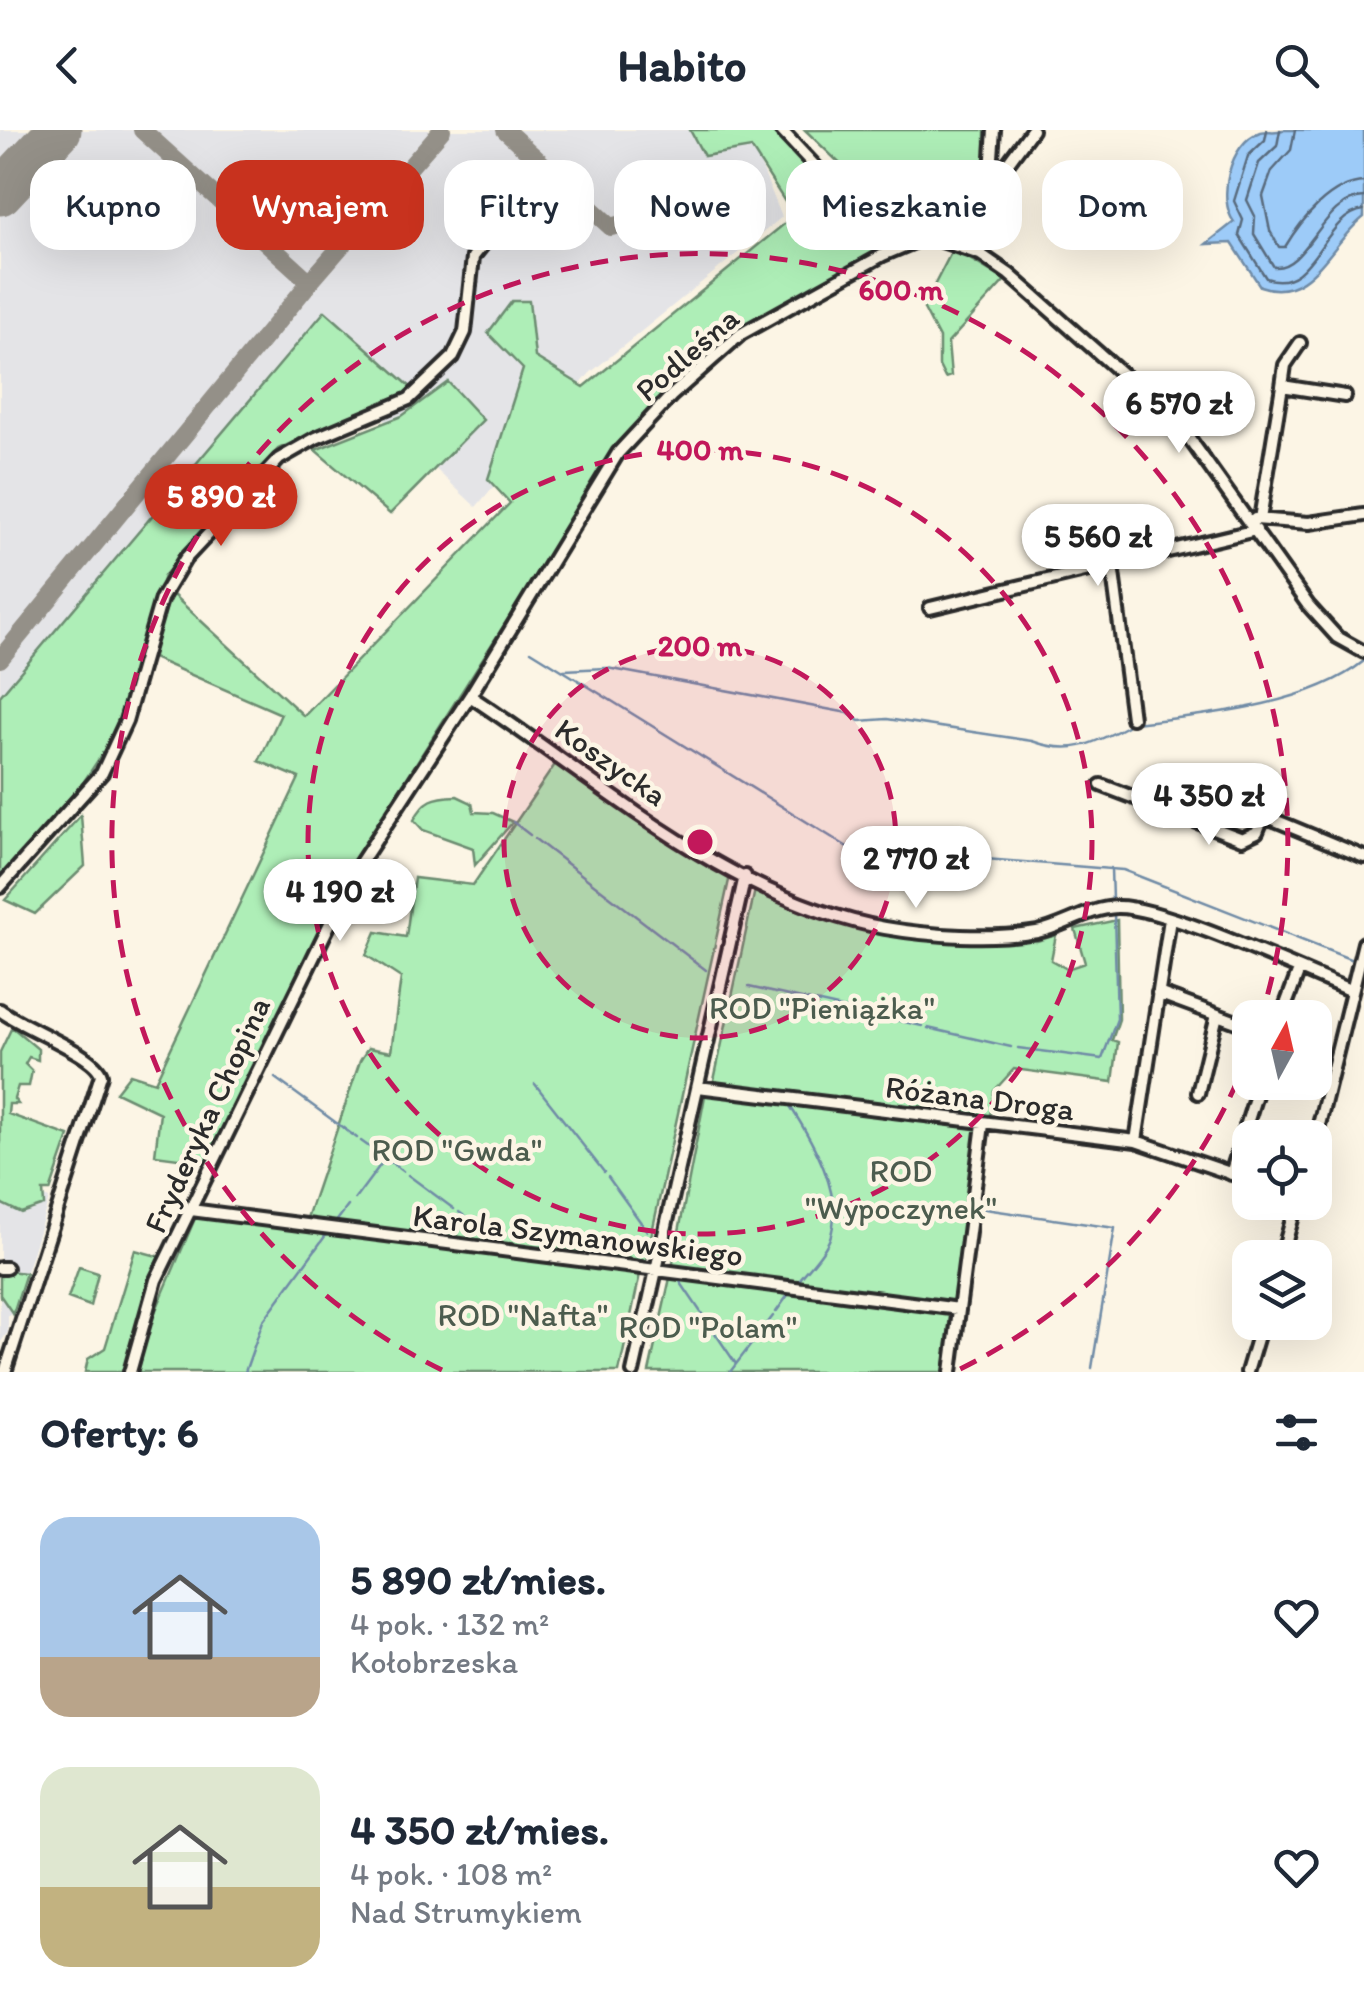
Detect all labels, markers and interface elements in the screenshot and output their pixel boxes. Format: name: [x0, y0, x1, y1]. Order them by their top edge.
icon: back: [40, 38, 95, 93]
text: Habito: [617, 38, 747, 92]
icon: search: [1269, 38, 1324, 93]
chip: Kupno: [30, 160, 196, 250]
chip: Wynajem: [216, 160, 424, 250]
chip: Filtry: [444, 160, 594, 250]
chip: Nowe: [614, 160, 766, 250]
chip: Mieszkanie: [786, 160, 1022, 250]
chip: Dom: [1042, 160, 1183, 250]
text: 600 m: [859, 271, 944, 308]
street label: Podleśna: [628, 299, 747, 409]
pin: 6 570 zł: [1076, 371, 1282, 456]
text: 6 570 zł: [1125, 384, 1233, 422]
text: 400 m: [657, 431, 744, 468]
pin: 5 890 zł: [118, 464, 324, 549]
text: 5 890 zł: [166, 477, 276, 515]
pin: 5 560 zł: [995, 504, 1201, 589]
text: 5 560 zł: [1044, 517, 1152, 555]
text: 200 m: [658, 627, 743, 664]
street label: Koszycka: [548, 710, 674, 814]
pin: 4 350 zł: [1106, 763, 1312, 848]
text: 4 350 zł: [1153, 776, 1265, 814]
centre of rings: [682, 824, 718, 860]
pin: 2 770 zł: [813, 826, 1019, 911]
text: 2 770 zł: [863, 839, 969, 877]
pin: 4 190 zł: [237, 859, 443, 944]
text: 4 190 zł: [286, 872, 394, 910]
park label: ROD "Pieniążka": [709, 989, 935, 1027]
street label: Fryderyka Chopina: [136, 991, 278, 1239]
north arrow: [1232, 1000, 1332, 1100]
map controls: [1232, 1000, 1332, 1340]
street label: Różana Droga: [883, 1068, 1077, 1128]
button: locate: [1232, 1120, 1332, 1220]
park label: ROD "Gwda": [372, 1131, 542, 1169]
park label: ROD "Wypoczynek": [805, 1152, 997, 1227]
street label: Karola Szymanowskiego: [411, 1196, 745, 1274]
button: layers: [1232, 1240, 1332, 1340]
park label: ROD "Nafta": [438, 1296, 608, 1334]
park label: ROD "Polam": [619, 1308, 797, 1346]
icon: filters: [1269, 1405, 1324, 1460]
text: Oferty: 6: [40, 1407, 199, 1458]
text: 5 890 zł/mies.: [350, 1554, 606, 1605]
icon: home: [120, 1557, 240, 1677]
icon: heart: [1269, 1590, 1324, 1645]
text: 4 pok. · 132 m²: [350, 1605, 549, 1643]
text: Kołobrzeska: [350, 1643, 518, 1681]
text: 4 350 zł/mies.: [350, 1804, 609, 1855]
icon: home: [120, 1807, 240, 1927]
icon: heart: [1269, 1840, 1324, 1895]
text: 4 pok. · 108 m²: [350, 1855, 552, 1893]
text: Nad Strumykiem: [350, 1893, 582, 1931]

